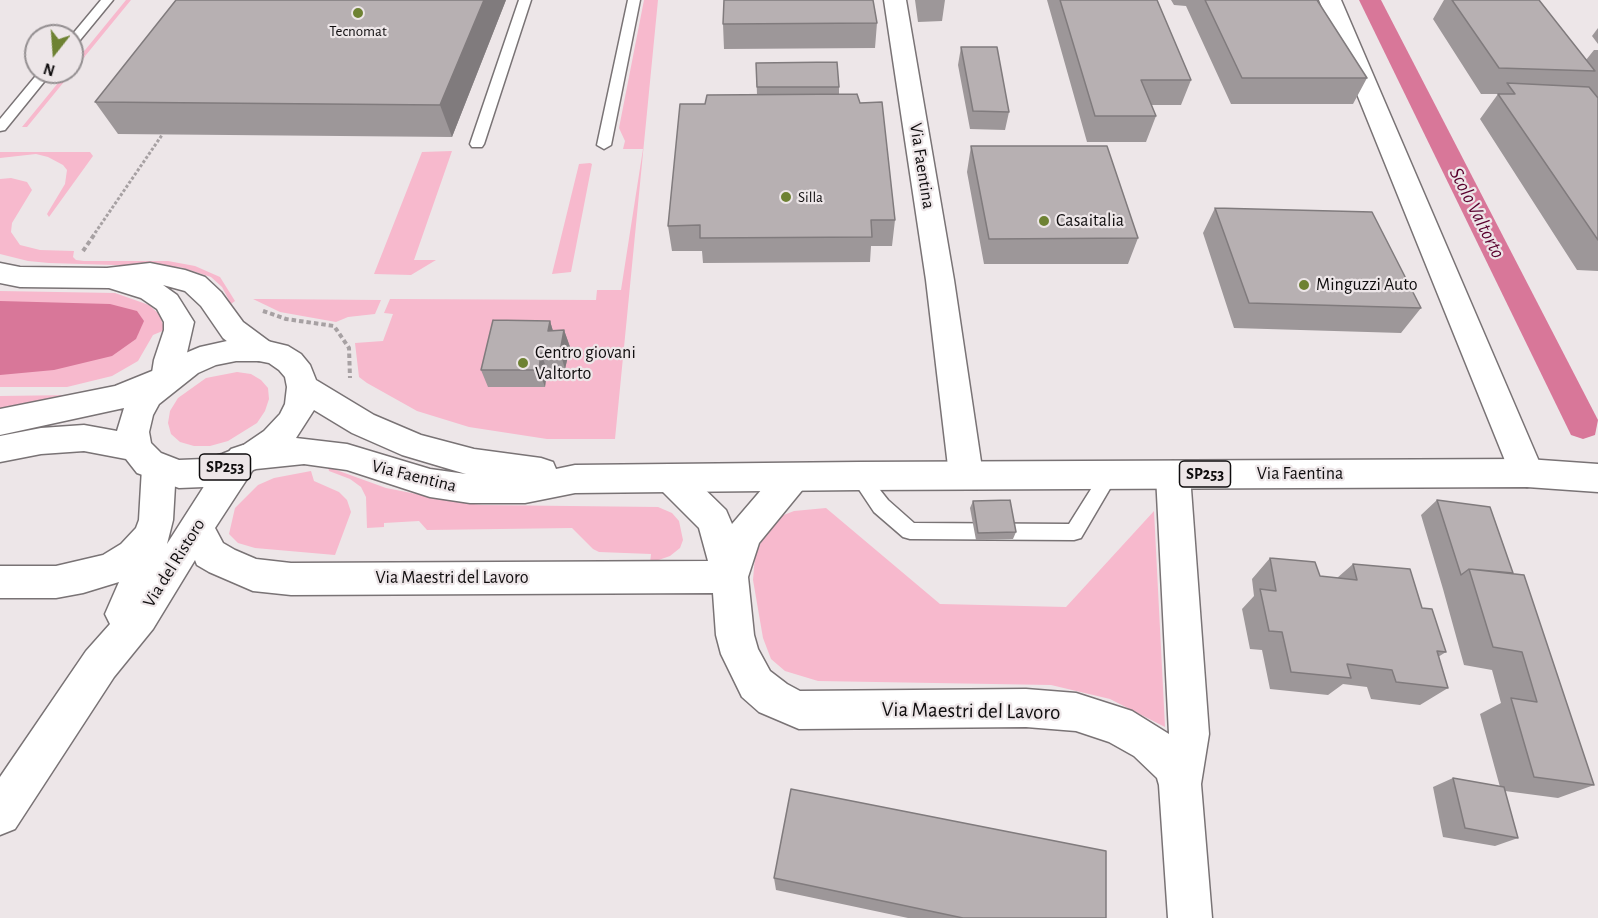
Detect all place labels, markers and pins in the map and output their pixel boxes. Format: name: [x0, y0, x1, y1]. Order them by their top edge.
marker: Tecnomat: [351, 6, 365, 20]
place label: Tecnomat: [329, 22, 387, 40]
place label: Silla: [798, 188, 823, 206]
marker: Silla: [779, 190, 793, 204]
place label: Casaitalia: [1056, 210, 1124, 232]
marker: Casaitalia: [1037, 214, 1051, 228]
place label: Minguzzi Auto: [1316, 274, 1418, 296]
marker: Minguzzi Auto: [1297, 278, 1311, 292]
place label: Centro giovani Valtorto: [535, 342, 636, 385]
marker: Centro giovani Valtorto: [516, 356, 530, 370]

